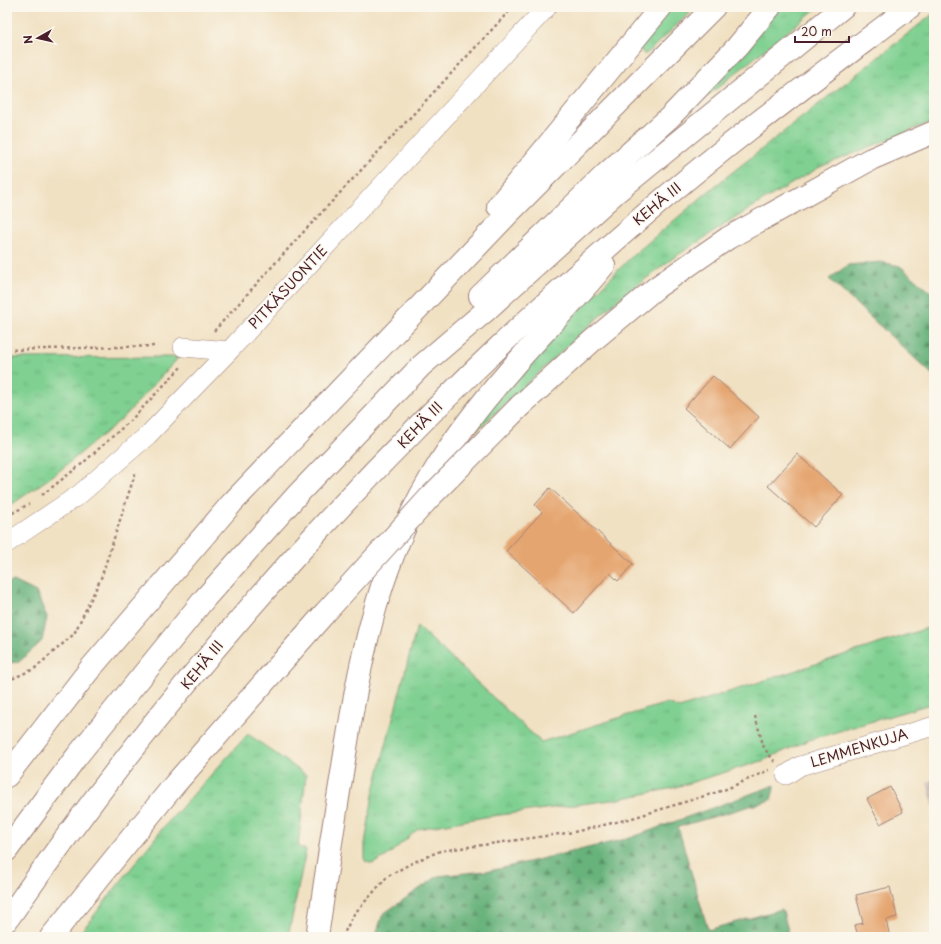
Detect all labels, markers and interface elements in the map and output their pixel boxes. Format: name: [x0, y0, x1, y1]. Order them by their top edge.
north arrow: [18, 18, 58, 58]
scale bar: [795, 18, 849, 44]
text: 20 m: [801, 22, 832, 40]
text: N: [19, 34, 37, 45]
street label: KEHÄ III: [628, 177, 685, 230]
street label: PITKÄSUONTIE: [243, 240, 332, 333]
street label: KEHÄ III: [392, 397, 447, 453]
street label: KEHÄ III: [175, 636, 228, 694]
street label: LEMMENKUJA: [808, 723, 910, 772]

